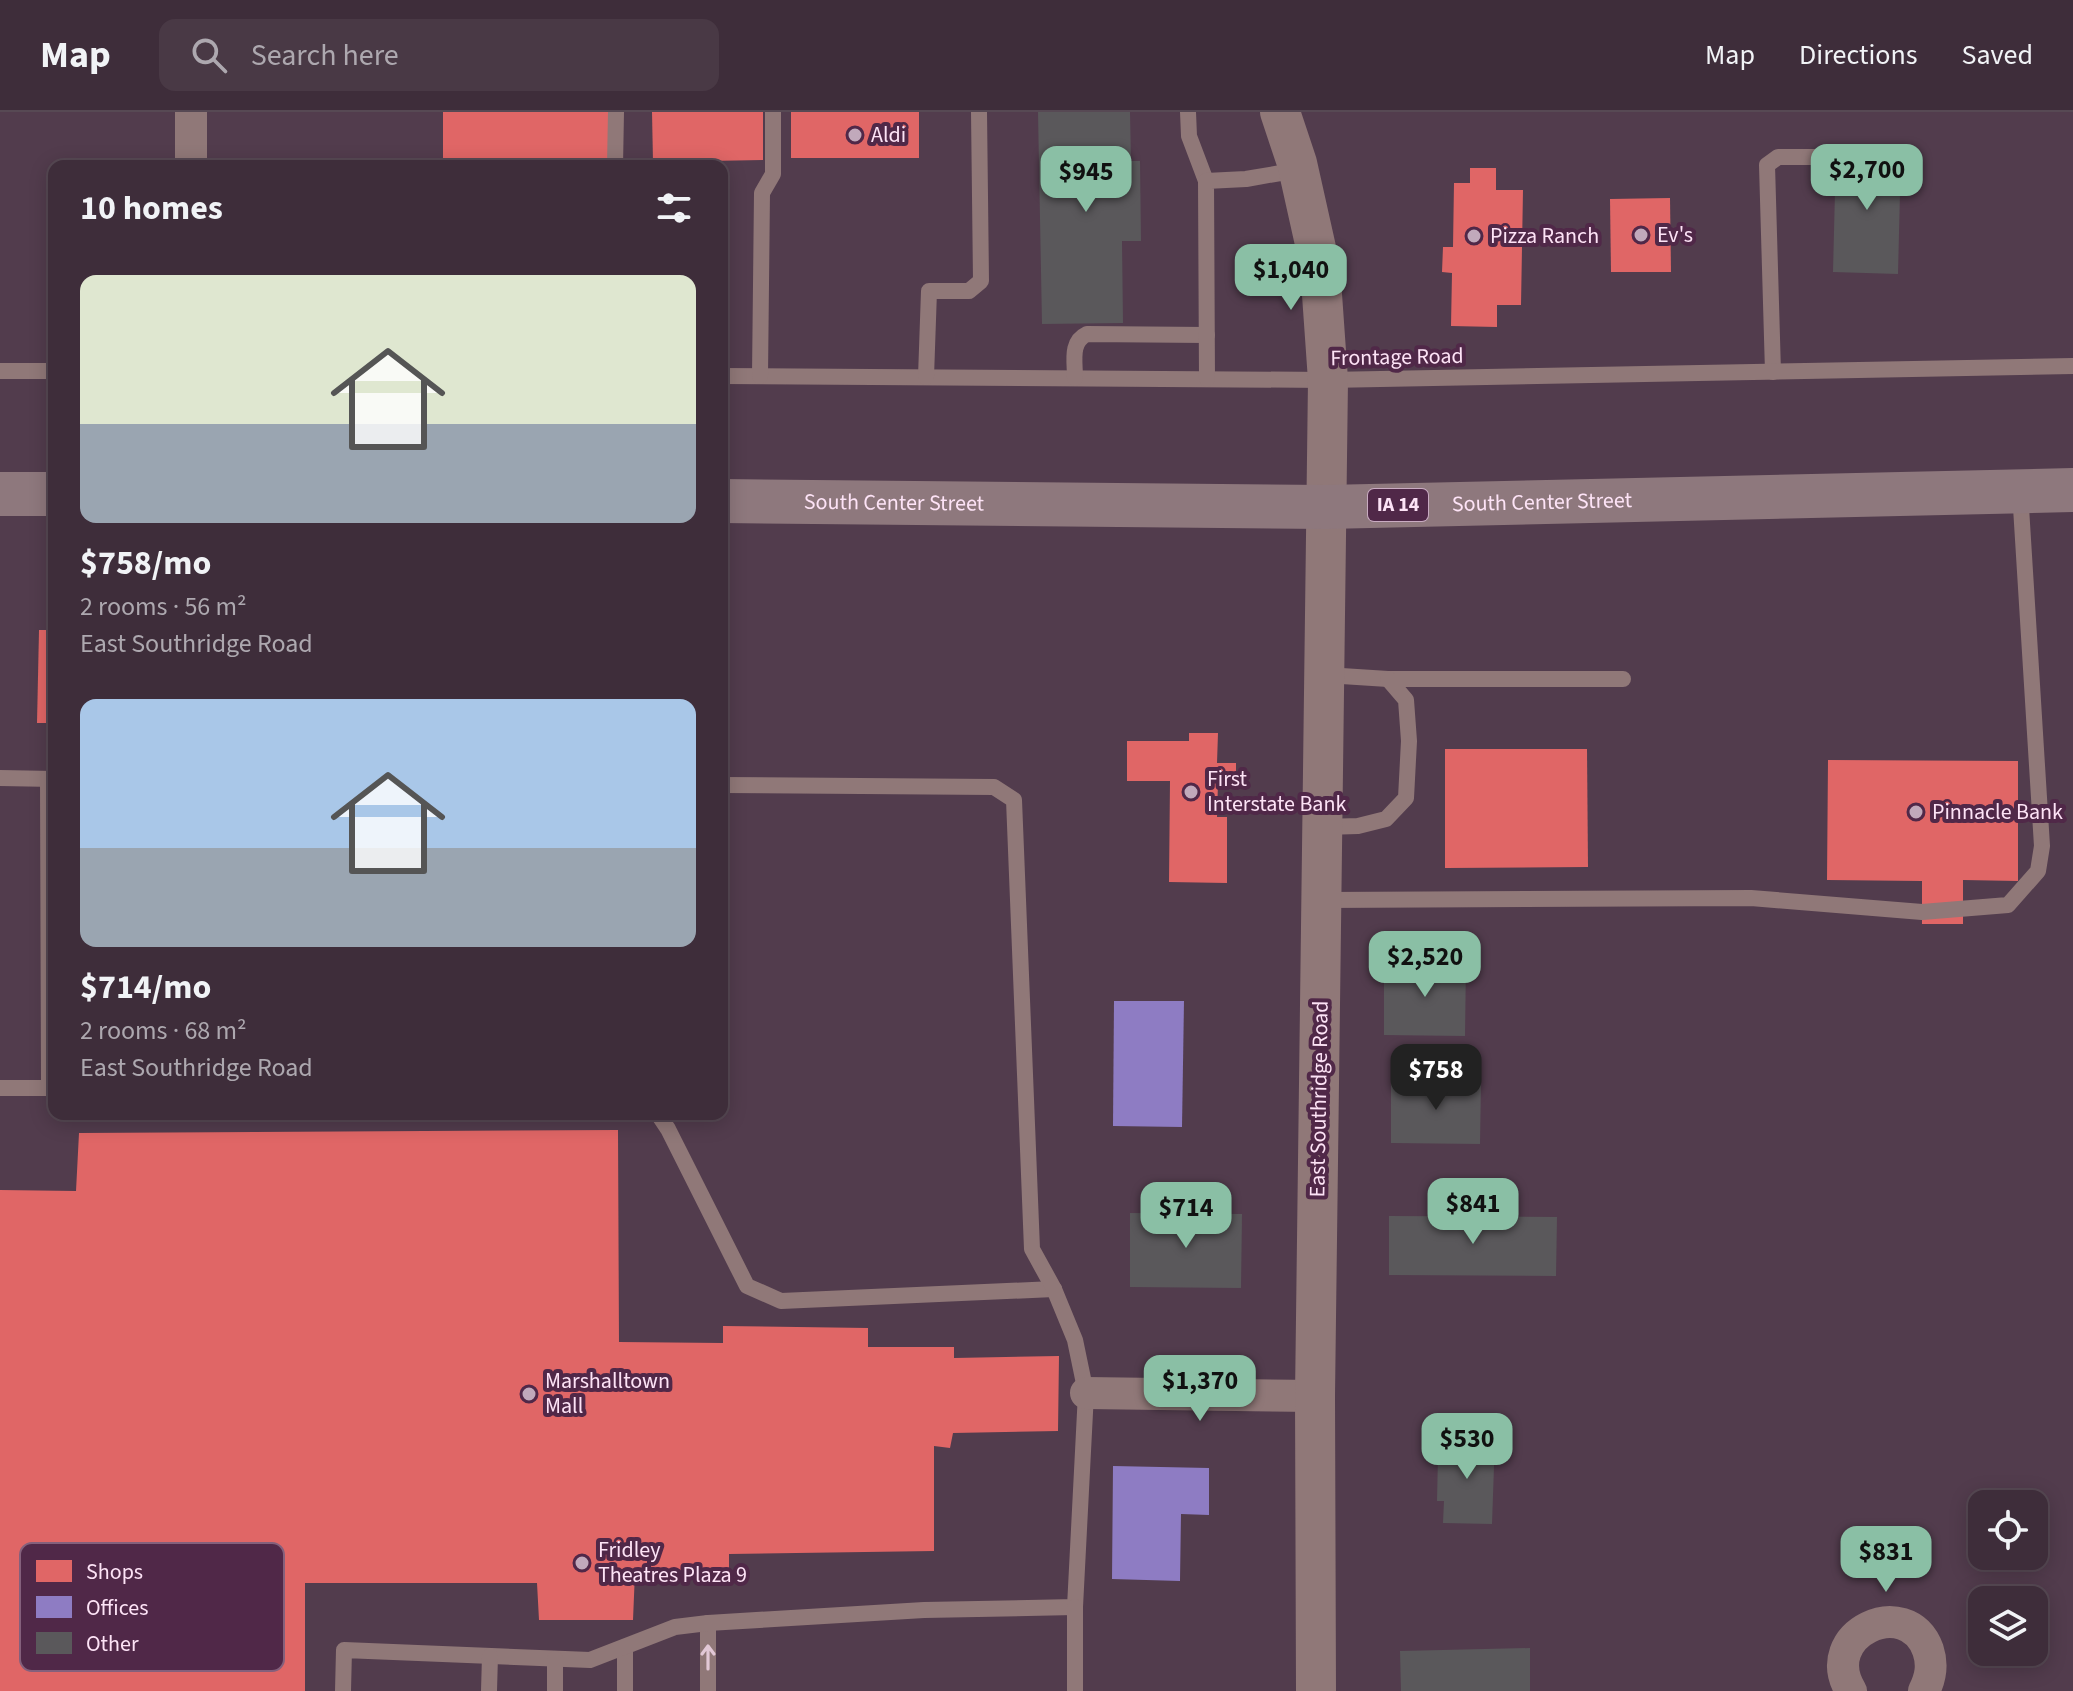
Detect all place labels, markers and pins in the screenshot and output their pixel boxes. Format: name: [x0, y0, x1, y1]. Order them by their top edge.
place label: Aldi: [871, 119, 906, 151]
marker: Aldi: [846, 126, 864, 144]
pin: $2,700: [1802, 144, 1932, 212]
pin: $945: [1039, 146, 1133, 214]
place label: Ev's: [1657, 219, 1693, 251]
place label: Pizza Ranch: [1490, 220, 1599, 252]
marker: Ev's: [1632, 226, 1650, 244]
marker: Pizza Ranch: [1465, 227, 1483, 245]
pin: $1,040: [1226, 244, 1356, 312]
place label: First Interstate Bank: [1207, 763, 1346, 820]
marker: First Interstate Bank: [1182, 783, 1200, 801]
place label: Pinnacle Bank: [1932, 796, 2063, 828]
marker: Pinnacle Bank: [1907, 803, 1925, 821]
pin: $2,520: [1360, 931, 1490, 999]
pin: $758: [1389, 1044, 1483, 1112]
pin: $841: [1426, 1178, 1520, 1246]
pin: $714: [1139, 1182, 1233, 1250]
pin: $1,370: [1135, 1355, 1265, 1423]
place label: Marshalltown Mall: [545, 1365, 670, 1422]
marker: Marshalltown Mall: [520, 1385, 538, 1403]
pin: $530: [1420, 1413, 1514, 1481]
pin: $831: [1839, 1526, 1933, 1594]
place label: Fridley Theatres Plaza 9: [598, 1534, 747, 1591]
marker: Fridley Theatres Plaza 9: [573, 1554, 591, 1572]

